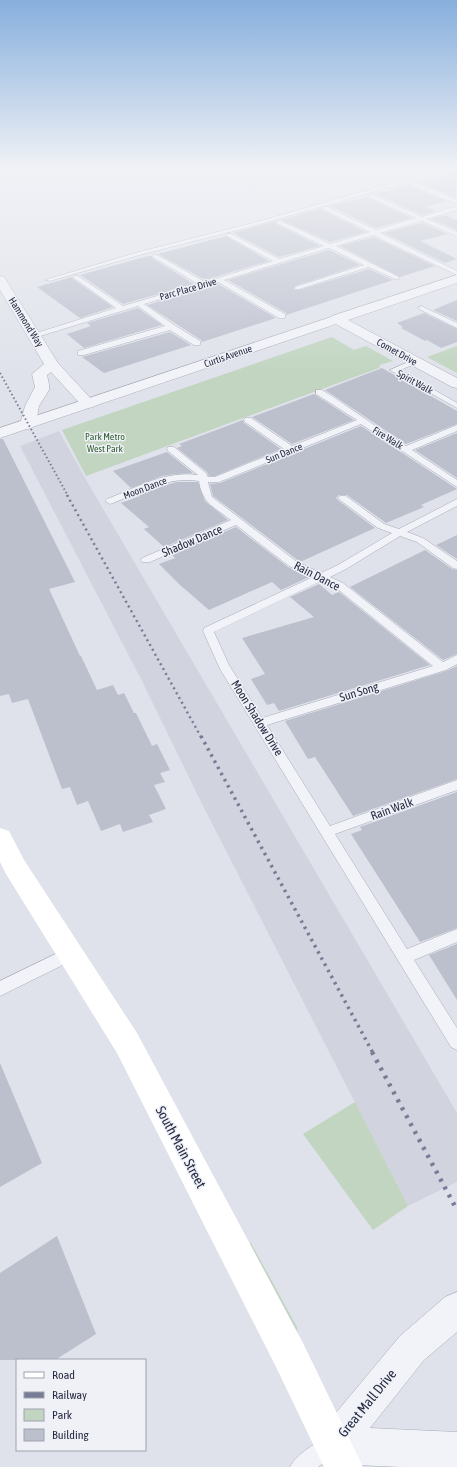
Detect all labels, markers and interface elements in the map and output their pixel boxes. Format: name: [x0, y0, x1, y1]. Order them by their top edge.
street label: Parc Place Drive: [158, 276, 218, 302]
street label: Hammond Way: [6, 295, 46, 349]
street label: Comet Drive: [375, 336, 420, 368]
street label: Curtis Avenue: [203, 343, 254, 369]
street label: Spirit Walk: [395, 368, 435, 397]
street label: Fire Walk: [371, 424, 406, 452]
park label: Park Metro West Park: [85, 431, 125, 454]
street label: Sun Dance: [264, 441, 304, 465]
street label: Moon Dance: [122, 475, 169, 501]
street label: Shadow Dance: [160, 522, 224, 560]
street label: Rain Dance: [292, 558, 342, 594]
street label: Moon Shadow Drive: [228, 678, 286, 758]
street label: Sun Song: [338, 679, 381, 705]
street label: Rain Walk: [369, 795, 416, 823]
street label: South Main Street: [153, 1103, 209, 1191]
legend: [16, 1359, 146, 1451]
street label: Great Mall Drive: [335, 1366, 399, 1440]
text: Road: [52, 1368, 75, 1382]
text: Railway: [52, 1388, 87, 1402]
text: Park: [52, 1408, 73, 1422]
text: Building: [52, 1428, 90, 1442]

